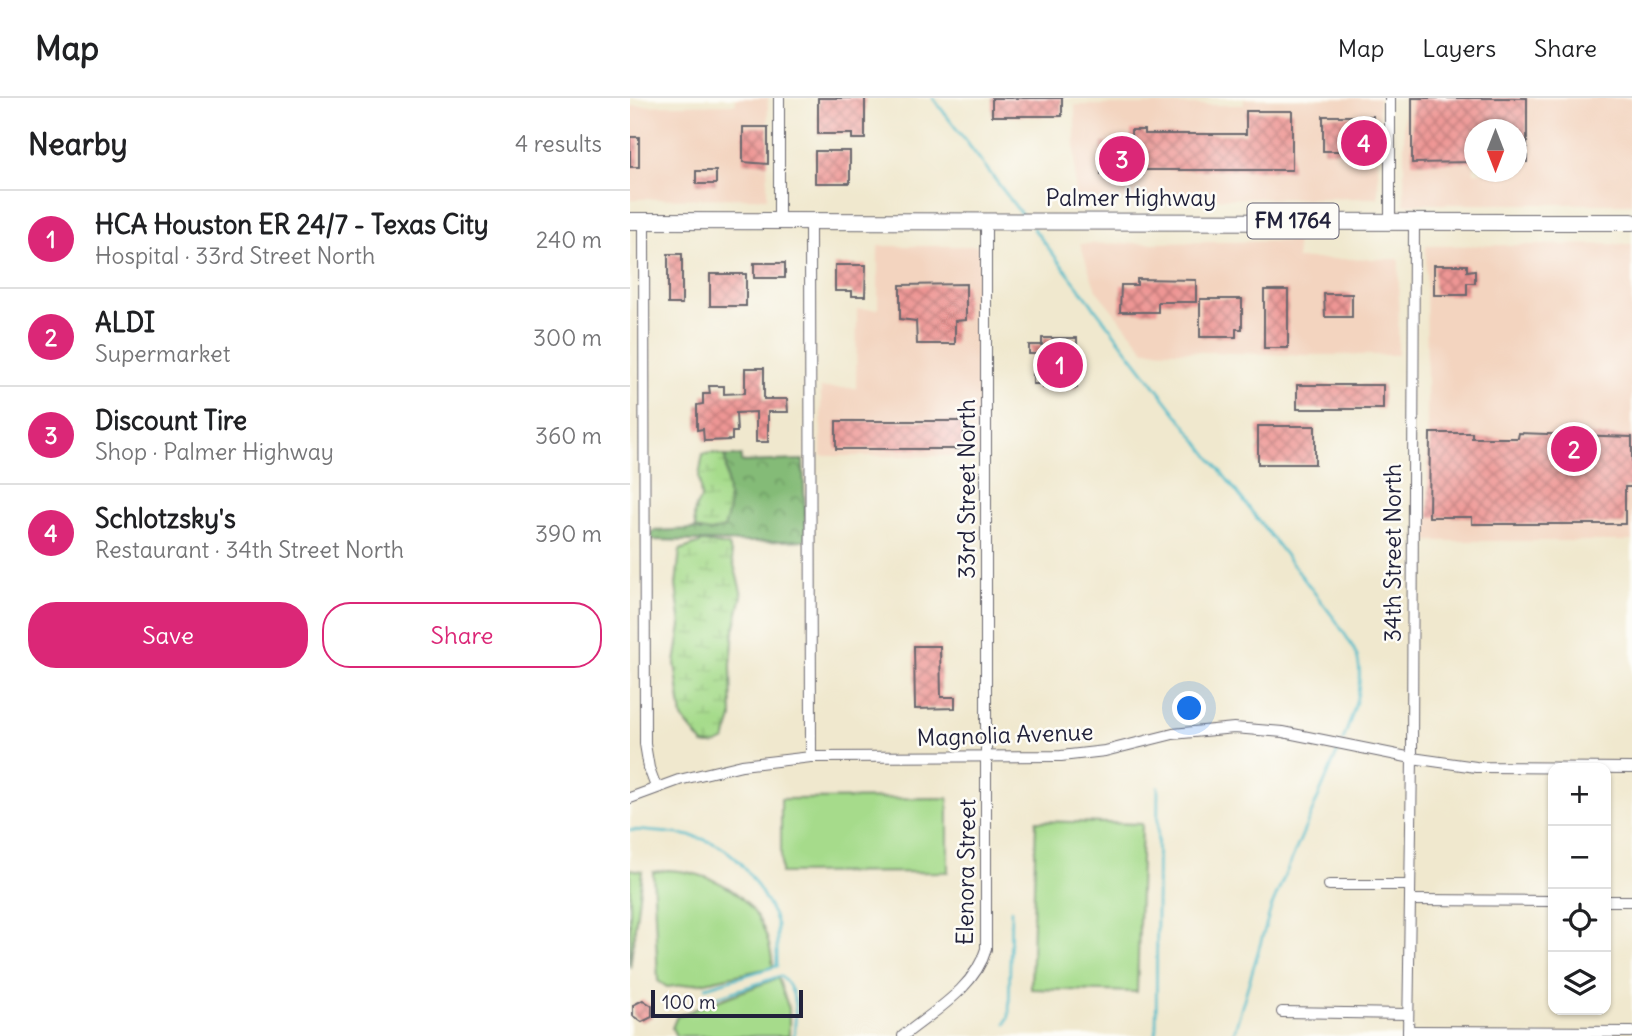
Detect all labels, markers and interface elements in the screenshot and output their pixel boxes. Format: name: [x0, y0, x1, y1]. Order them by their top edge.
text: Map: [35, 27, 99, 69]
text: Map: [1338, 33, 1384, 63]
text: Layers: [1422, 33, 1496, 63]
text: Share: [1534, 33, 1597, 63]
pin: 4: [1341, 117, 1387, 169]
north arrow: [1464, 119, 1527, 182]
text: Nearby: [28, 125, 128, 163]
text: 4 results: [515, 129, 602, 158]
pin: 3: [1099, 133, 1145, 185]
street label: Palmer Highway: [1046, 183, 1216, 212]
road number: FM 1764: [1248, 204, 1338, 238]
text: HCA Houston ER 24/7 - Texas City: [95, 208, 489, 241]
text: 1: [46, 225, 56, 254]
text: 240 m: [536, 225, 602, 254]
text: Hospital · 33rd Street North: [95, 241, 375, 270]
text: ALDI: [95, 306, 155, 339]
text: 2: [45, 323, 57, 352]
text: 300 m: [533, 323, 602, 352]
text: Supermarket: [95, 339, 231, 368]
pin: 1: [1037, 339, 1083, 391]
street label: 33rd Street North: [952, 399, 981, 579]
text: Discount Tire: [95, 404, 247, 437]
text: 3: [44, 421, 58, 450]
text: 360 m: [535, 421, 602, 450]
pin: 2: [1551, 423, 1597, 475]
text: Shop · Palmer Highway: [95, 437, 334, 466]
street label: 34th Street North: [1378, 464, 1407, 642]
text: Schlotzsky's: [95, 502, 236, 535]
text: 4: [44, 519, 58, 548]
text: 390 m: [535, 519, 602, 548]
text: Restaurant · 34th Street North: [95, 535, 404, 564]
button: Save: [28, 602, 308, 668]
button: Share: [322, 602, 602, 668]
your location: [1172, 691, 1206, 725]
street label: Magnolia Avenue: [916, 717, 1094, 752]
map controls: [1548, 763, 1611, 1015]
button: +: [1548, 763, 1611, 826]
street label: Elenora Street: [950, 798, 981, 945]
button: −: [1548, 826, 1611, 889]
button: locate: [1548, 889, 1611, 952]
button: layers: [1548, 952, 1611, 1015]
scale bar: [651, 987, 803, 1019]
text: 100 m: [662, 990, 716, 1014]

